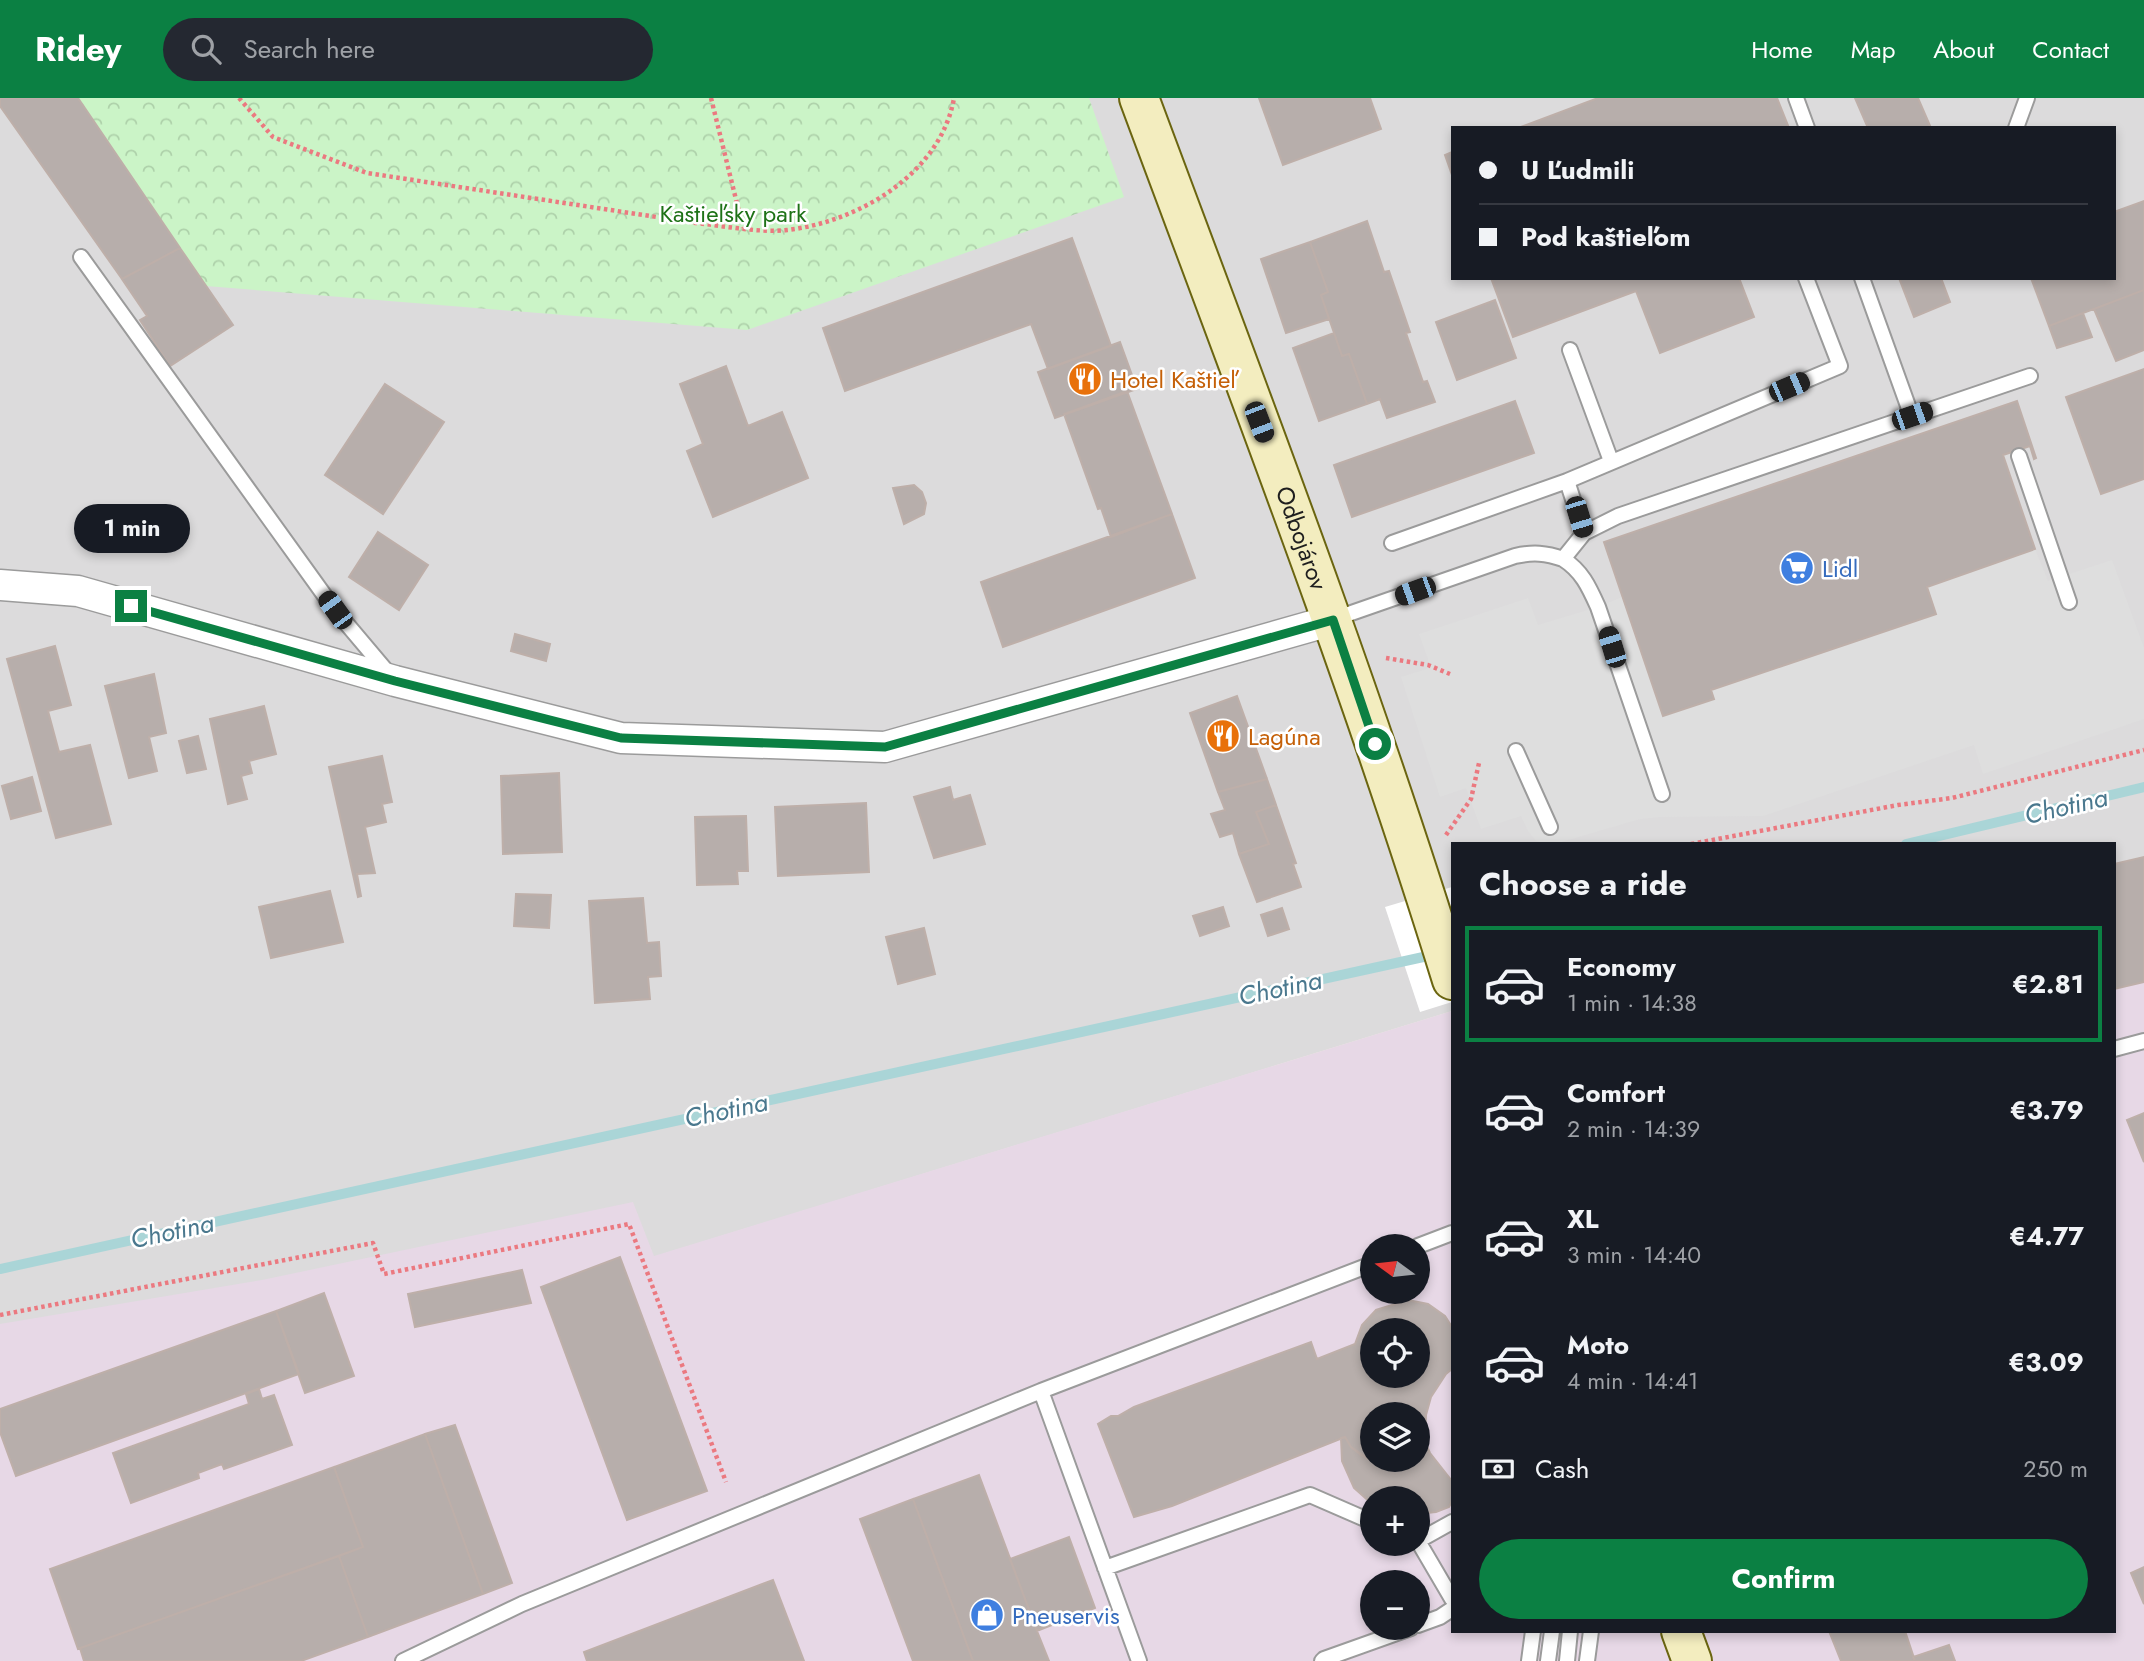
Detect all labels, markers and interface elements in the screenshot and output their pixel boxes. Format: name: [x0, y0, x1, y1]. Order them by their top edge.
search box: [163, 18, 653, 81]
text: Ridey: [35, 26, 121, 73]
icon: search: [187, 30, 225, 68]
text: Search here: [243, 30, 375, 68]
text: Home: [1751, 32, 1813, 67]
text: Map: [1851, 32, 1895, 67]
text: About: [1933, 32, 1994, 67]
text: Contact: [2032, 32, 2109, 67]
text: U Ľudmili: [1521, 151, 1634, 189]
park label: Kaštieľsky park: [659, 196, 807, 231]
text: Pod kaštieľom: [1521, 218, 1691, 256]
restaurant icon: Hotel Kaštieľ: [1066, 360, 1104, 398]
place label: Hotel Kaštieľ: [1110, 362, 1239, 397]
car: [1766, 369, 1813, 405]
car: [1242, 399, 1277, 445]
car: [1889, 399, 1936, 433]
street label: Odbojárov: [1267, 481, 1337, 595]
car: [1563, 494, 1596, 540]
callout: 1 min: [73, 504, 189, 554]
text: 1 min: [103, 511, 161, 545]
supermarket icon: Lidl: [1778, 549, 1816, 587]
place label: Lidl: [1822, 551, 1858, 586]
car: [1392, 574, 1439, 608]
car: [315, 587, 356, 633]
route end: [115, 590, 147, 622]
car: [1596, 624, 1629, 670]
restaurant icon: Lagúna: [1204, 717, 1242, 755]
place label: Lagúna: [1248, 719, 1321, 754]
route start: [1359, 728, 1391, 760]
water label: Chotina: [2021, 778, 2112, 834]
text: Choose a ride: [1479, 861, 1687, 907]
text: Economy: [1567, 948, 1676, 986]
icon: car: [1483, 953, 1546, 1016]
water label: Chotina: [1235, 960, 1326, 1015]
text: €2.81: [2012, 965, 2084, 1003]
text: 1 min · 14:38: [1567, 986, 1697, 1020]
text: Comfort: [1567, 1074, 1665, 1112]
icon: car: [1483, 1079, 1546, 1142]
water label: Chotina: [681, 1082, 772, 1137]
text: €3.79: [2010, 1091, 2084, 1129]
text: 2 min · 14:39: [1567, 1112, 1700, 1146]
text: XL: [1567, 1200, 1599, 1238]
water label: Chotina: [127, 1203, 218, 1258]
icon: car: [1483, 1205, 1546, 1268]
text: €4.77: [2009, 1217, 2084, 1255]
north arrow: [1360, 1234, 1430, 1304]
map controls: [1360, 1234, 1430, 1640]
text: 3 min · 14:40: [1567, 1238, 1701, 1272]
button: locate: [1360, 1318, 1430, 1388]
text: Moto: [1567, 1326, 1629, 1364]
icon: car: [1483, 1331, 1546, 1394]
text: €3.09: [2008, 1343, 2084, 1381]
text: 4 min · 14:41: [1567, 1364, 1698, 1398]
button: layers: [1360, 1402, 1430, 1472]
icon: cash: [1479, 1450, 1517, 1488]
text: Cash: [1535, 1450, 1589, 1488]
text: 250 m: [2023, 1452, 2088, 1486]
button: +: [1360, 1486, 1430, 1556]
button: Confirm: [1479, 1539, 2088, 1619]
button: −: [1360, 1570, 1430, 1640]
shop icon: Pneuservis: [968, 1596, 1006, 1634]
place label: Pneuservis: [1012, 1598, 1120, 1633]

